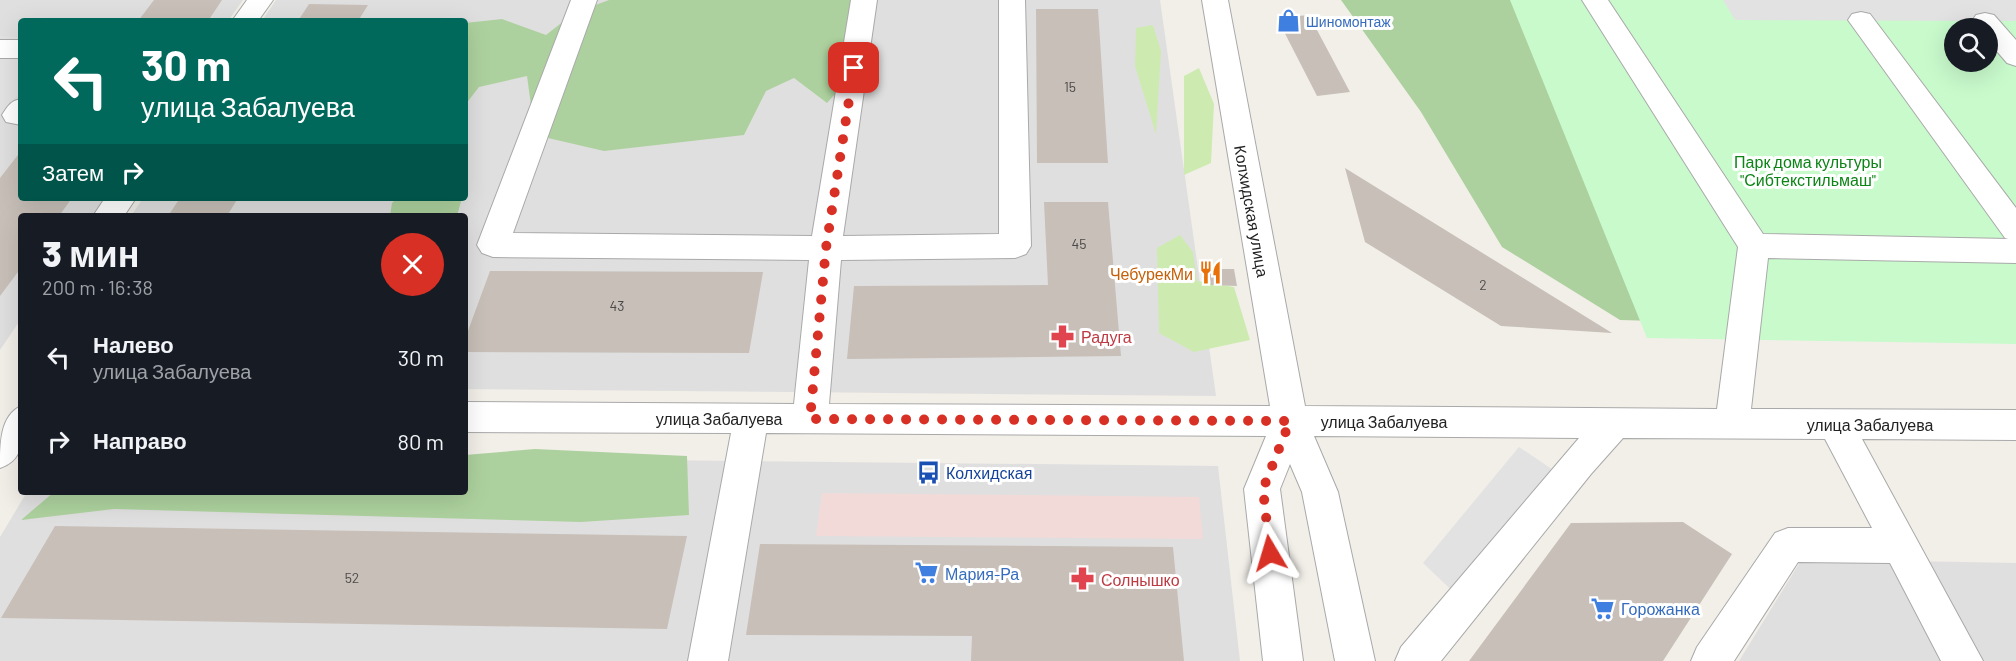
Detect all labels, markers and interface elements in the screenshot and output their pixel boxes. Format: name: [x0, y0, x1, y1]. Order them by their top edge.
shop icon: Шиномонтаж: [1275, 8, 1301, 34]
place label: Шиномонтаж: [1306, 13, 1391, 30]
map controls: [1944, 18, 1998, 72]
button: search: [1944, 18, 1998, 72]
text: 30 m: [141, 39, 231, 89]
icon: left: [42, 42, 120, 120]
pin: [828, 42, 879, 93]
icon: arrive: [837, 51, 870, 84]
house number: 15: [1064, 78, 1076, 95]
text: улица Забалуева: [141, 90, 355, 122]
street label: Колхидская улица: [1231, 144, 1273, 279]
park label: Парк дома культуры "Сибтекстильмаш": [1734, 152, 1882, 189]
icon: right: [116, 156, 149, 189]
text: Затем: [42, 159, 104, 185]
text: 3 мин: [42, 231, 139, 274]
button: close: [381, 233, 444, 296]
house number: 45: [1072, 235, 1086, 252]
restaurant icon: ЧебурекМи: [1198, 260, 1224, 286]
place label: ЧебурекМи: [1110, 264, 1193, 283]
text: 200 m · 16:38: [42, 275, 153, 299]
house number: 2: [1479, 276, 1487, 293]
house number: 43: [610, 297, 624, 314]
pharmacy icon: Радуга: [1050, 323, 1076, 349]
place label: Радуга: [1081, 327, 1132, 346]
text: Налево: [93, 331, 174, 357]
icon: left: [42, 341, 75, 374]
text: 30 m: [398, 344, 444, 370]
text: улица Забалуева: [93, 359, 251, 383]
street label: улица Забалуева: [656, 409, 782, 428]
street label: улица Забалуева: [1321, 412, 1447, 431]
street label: улица Забалуева: [1807, 415, 1933, 434]
icon: right: [42, 425, 75, 458]
text: Направо: [93, 427, 187, 453]
text: 80 m: [398, 428, 444, 454]
bus stop icon: Колхидская: [915, 459, 941, 485]
place label: Колхидская: [946, 463, 1032, 482]
position arrow: [1238, 521, 1302, 585]
supermarket icon: Мария-Ра: [914, 560, 940, 586]
place label: Мария-Ра: [945, 564, 1019, 583]
pharmacy icon: Солнышко: [1070, 566, 1096, 592]
house number: 52: [345, 569, 359, 586]
place label: Солнышко: [1101, 570, 1180, 589]
supermarket icon: Горожанка: [1590, 595, 1616, 621]
place label: Горожанка: [1621, 599, 1700, 618]

